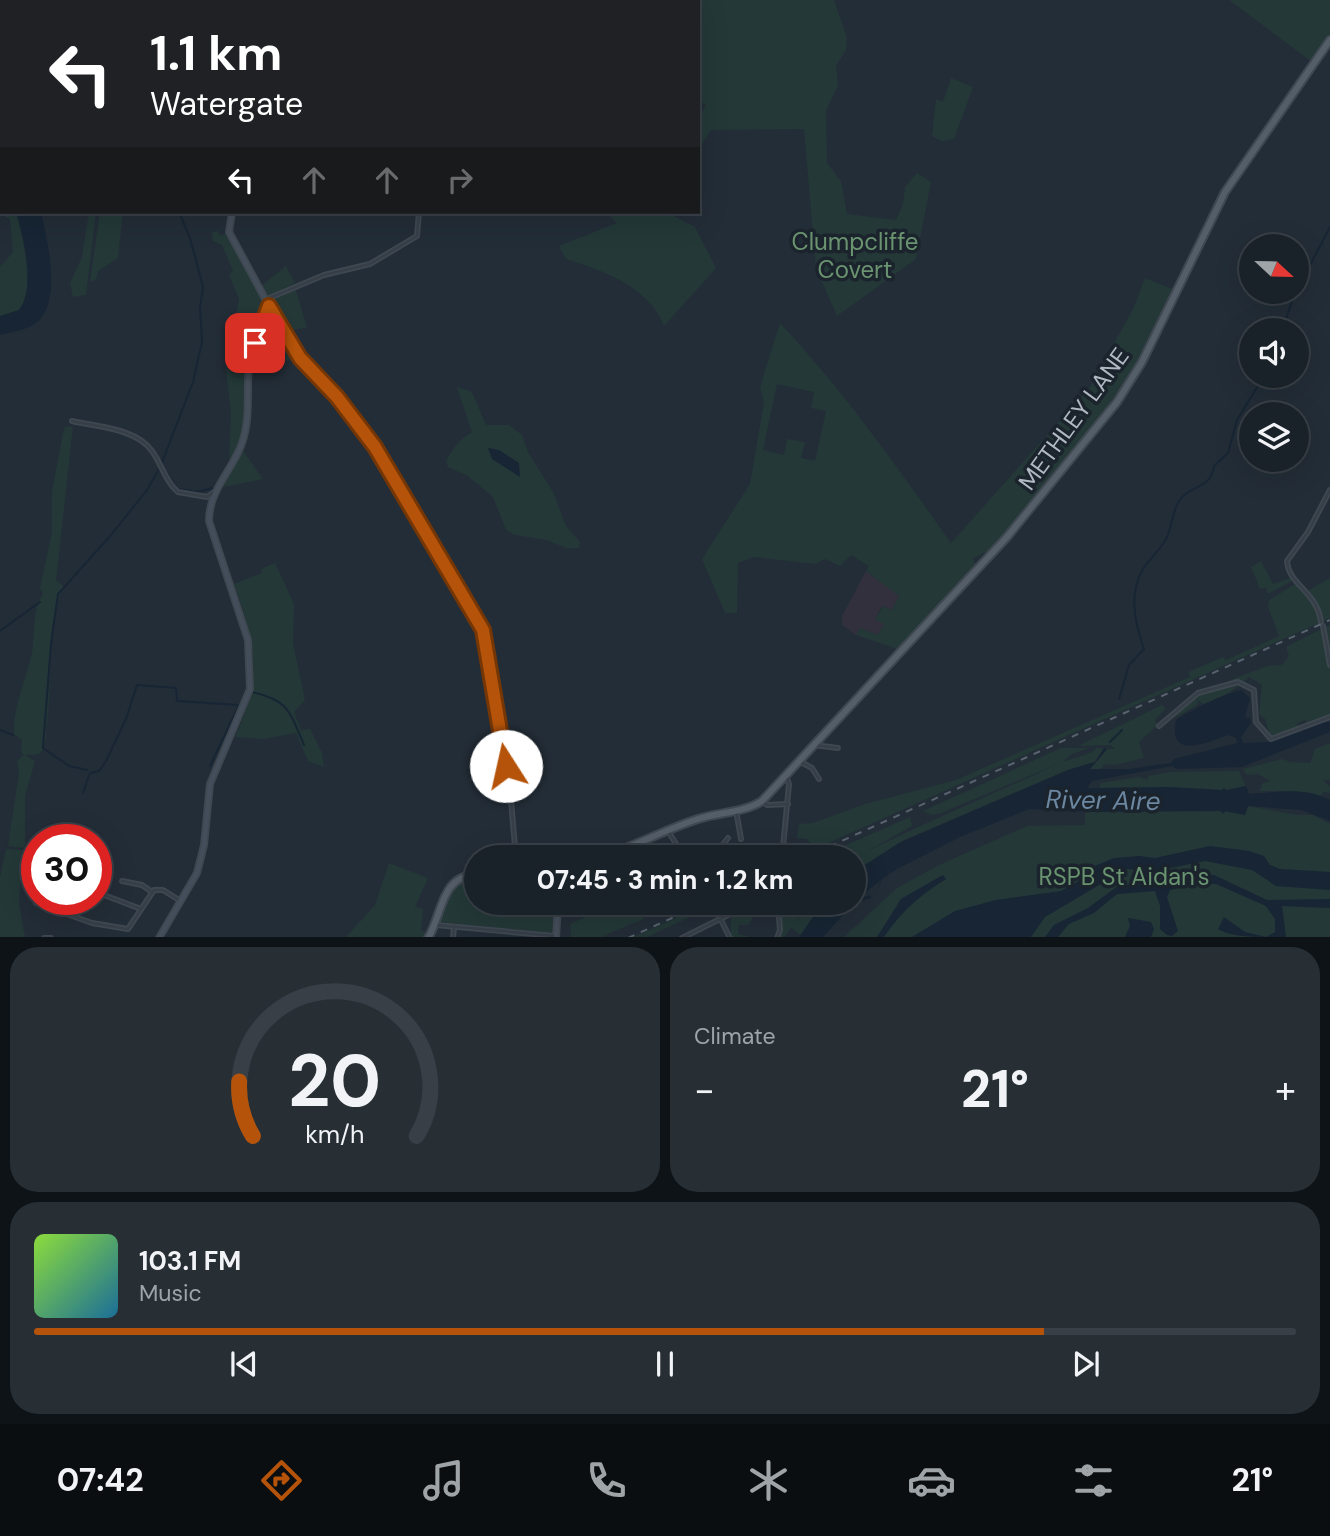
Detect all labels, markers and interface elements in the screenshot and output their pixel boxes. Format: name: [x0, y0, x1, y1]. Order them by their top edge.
text: 1.1 km: [150, 21, 282, 85]
icon: left: [35, 28, 126, 119]
text: Watergate: [150, 83, 303, 125]
icon: left: [222, 161, 260, 199]
icon: ahead: [295, 161, 333, 199]
icon: ahead: [368, 161, 406, 199]
icon: right: [441, 161, 479, 199]
park label: Clumpcliffe Covert: [791, 226, 919, 285]
north arrow: [1239, 234, 1309, 304]
map controls: [1239, 234, 1309, 472]
pin: [225, 313, 285, 373]
button: sound: [1239, 318, 1309, 388]
icon: arrive: [236, 324, 274, 362]
street label: METHLEY LANE: [1011, 341, 1136, 496]
button: layers: [1239, 402, 1309, 472]
position arrow: [469, 729, 543, 803]
water label: River Aire: [1045, 782, 1161, 818]
speed limit sign: 30: [21, 824, 112, 915]
park label: RSPB St Aidan's: [1039, 861, 1209, 892]
text: 07:45 · 3 min · 1.2 km: [537, 863, 793, 897]
text: Climate: [694, 1021, 776, 1051]
text: 20: [289, 1034, 381, 1129]
text: 21°: [961, 1055, 1029, 1123]
text: −: [694, 1065, 715, 1115]
text: +: [1275, 1065, 1296, 1115]
text: km/h: [305, 1117, 365, 1150]
text: 103.1 FM: [139, 1244, 241, 1278]
text: Music: [139, 1278, 202, 1308]
icon: previous: [225, 1345, 263, 1383]
icon: pause: [646, 1345, 684, 1383]
icon: next: [1067, 1345, 1105, 1383]
icon: directions: [257, 1456, 306, 1505]
icon: music: [419, 1456, 468, 1505]
icon: phone: [582, 1456, 631, 1505]
icon: climate: [744, 1456, 793, 1505]
icon: car: [907, 1456, 956, 1505]
icon: filters: [1069, 1456, 1118, 1505]
text: 07:42: [57, 1459, 144, 1501]
text: 21°: [1231, 1459, 1273, 1501]

